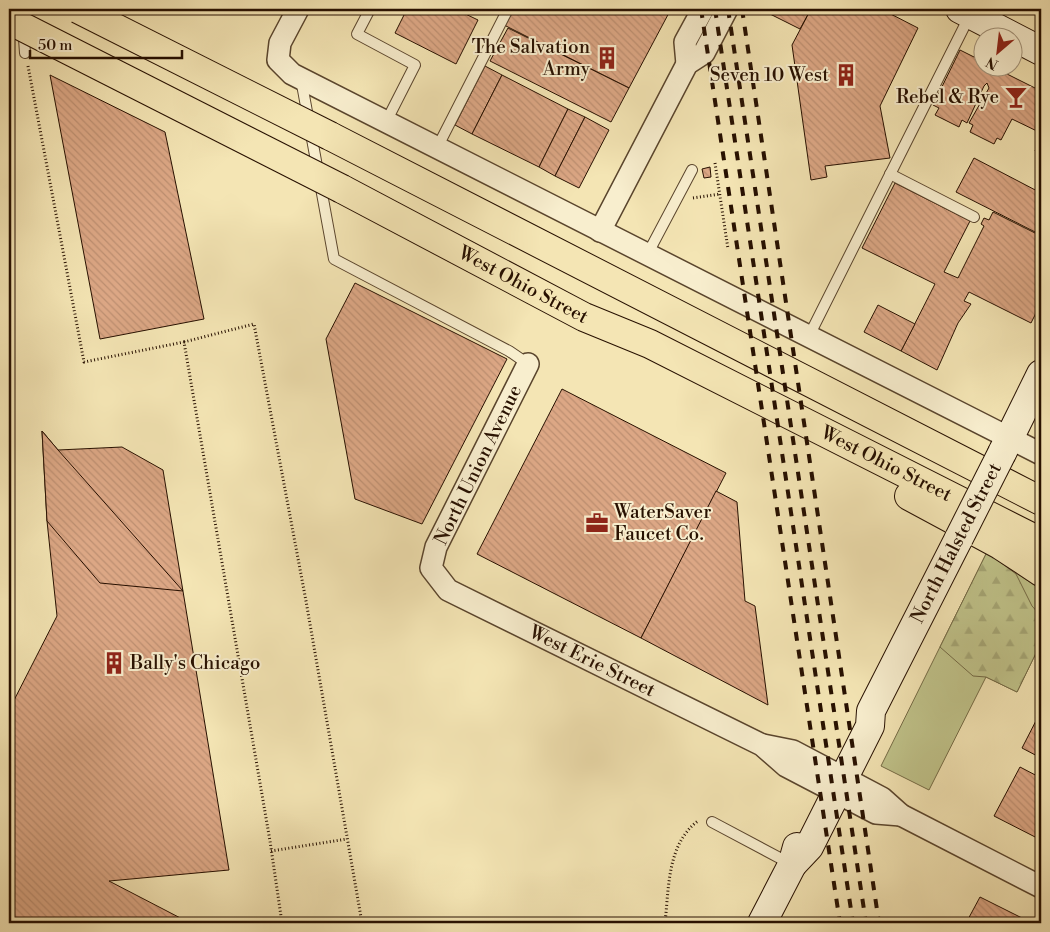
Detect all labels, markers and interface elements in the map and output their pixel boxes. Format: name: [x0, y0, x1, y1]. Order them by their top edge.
scale bar: [30, 28, 182, 60]
north arrow: [972, 28, 1022, 78]
place label: The Salvation Army: [472, 35, 591, 81]
text: 50 m: [38, 36, 72, 55]
building icon: The Salvation Army: [594, 45, 620, 71]
text: N: [983, 52, 1001, 73]
building icon: Seven 10 West: [833, 62, 859, 88]
place label: Seven 10 West: [710, 63, 829, 87]
bar icon: Rebel & Rye: [1003, 84, 1029, 110]
place label: Rebel & Rye: [896, 85, 999, 109]
street label: West Ohio Street: [453, 240, 592, 329]
street label: North Union Avenue: [429, 381, 527, 549]
street label: West Ohio Street: [816, 420, 956, 507]
street label: North Halsted Street: [905, 458, 1007, 627]
place label: WaterSaver Faucet Co.: [613, 500, 711, 546]
office icon: WaterSaver Faucet Co.: [584, 510, 610, 536]
street label: West Erie Street: [524, 619, 660, 703]
building icon: Bally's Chicago: [101, 650, 127, 676]
place label: Bally's Chicago: [129, 651, 260, 675]

